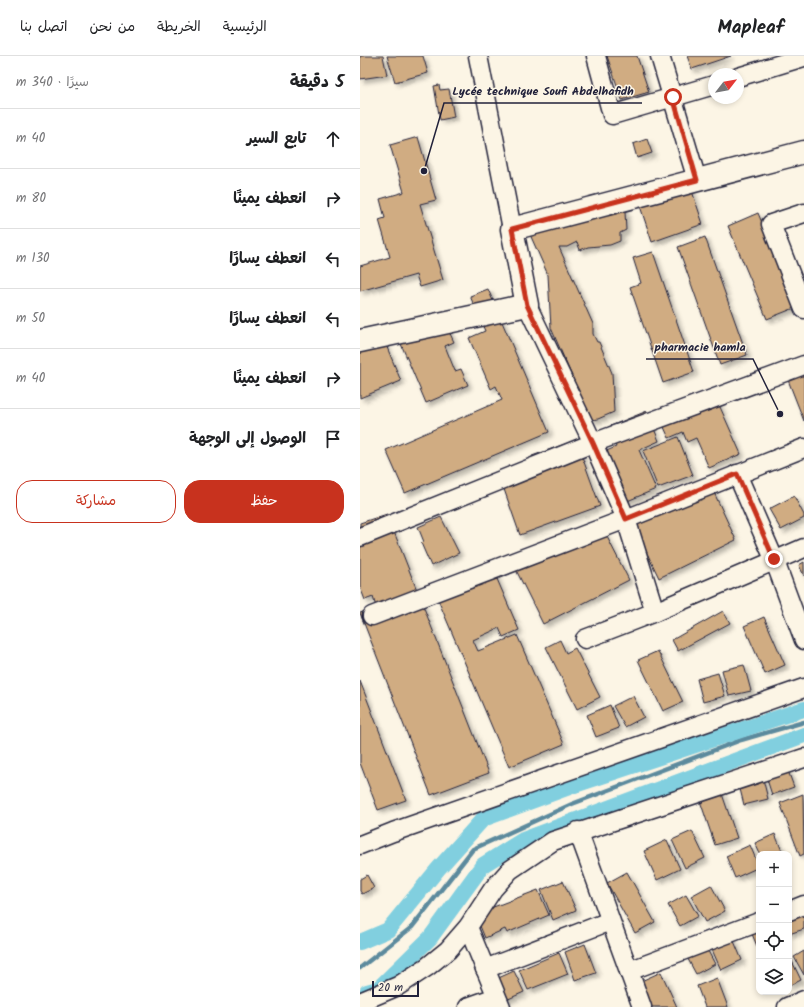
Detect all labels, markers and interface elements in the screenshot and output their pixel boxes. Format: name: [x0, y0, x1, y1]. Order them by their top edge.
text: Mapleaf: [717, 13, 784, 43]
text: اتصل بنا: [20, 16, 68, 38]
text: من نحن: [90, 16, 135, 38]
text: الخريطة: [157, 16, 201, 38]
text: الرئيسية: [223, 16, 267, 38]
north arrow: [708, 68, 744, 104]
text: 5 دقيقة: [290, 69, 344, 96]
text: سيرًا · 340 m: [16, 72, 89, 93]
callout: Lycée technique Soufi Abdelhafidh: [444, 79, 642, 103]
text: Lycée technique Soufi Abdelhafidh: [452, 82, 634, 101]
route start: [664, 88, 682, 106]
text: تابع السير: [247, 127, 306, 151]
text: 40 m: [16, 128, 45, 149]
icon: ahead: [322, 128, 344, 150]
text: انعطف يمينًا: [233, 187, 306, 211]
text: 80 m: [16, 188, 46, 209]
icon: right: [322, 188, 344, 210]
text: انعطف يسارًا: [229, 247, 306, 271]
text: 130 m: [16, 248, 50, 269]
icon: left: [322, 248, 344, 270]
text: انعطف يسارًا: [229, 307, 306, 331]
text: 50 m: [16, 308, 45, 329]
icon: left: [322, 308, 344, 330]
callout: pharmacie hamla: [646, 335, 753, 359]
text: pharmacie hamla: [653, 338, 746, 357]
text: انعطف يمينًا: [233, 367, 306, 391]
text: 40 m: [16, 368, 45, 389]
icon: right: [322, 368, 344, 390]
text: الوصول إلى الوجهة: [189, 427, 306, 451]
icon: arrive: [322, 428, 344, 450]
button: مشاركة: [16, 480, 176, 523]
button: حفظ: [184, 480, 344, 523]
route end: [765, 550, 783, 568]
map controls: [756, 851, 792, 995]
button: +: [756, 851, 792, 887]
button: −: [756, 887, 792, 923]
button: locate: [756, 923, 792, 959]
button: layers: [756, 959, 792, 995]
scale bar: [372, 979, 419, 998]
text: 20 m: [378, 979, 403, 997]

